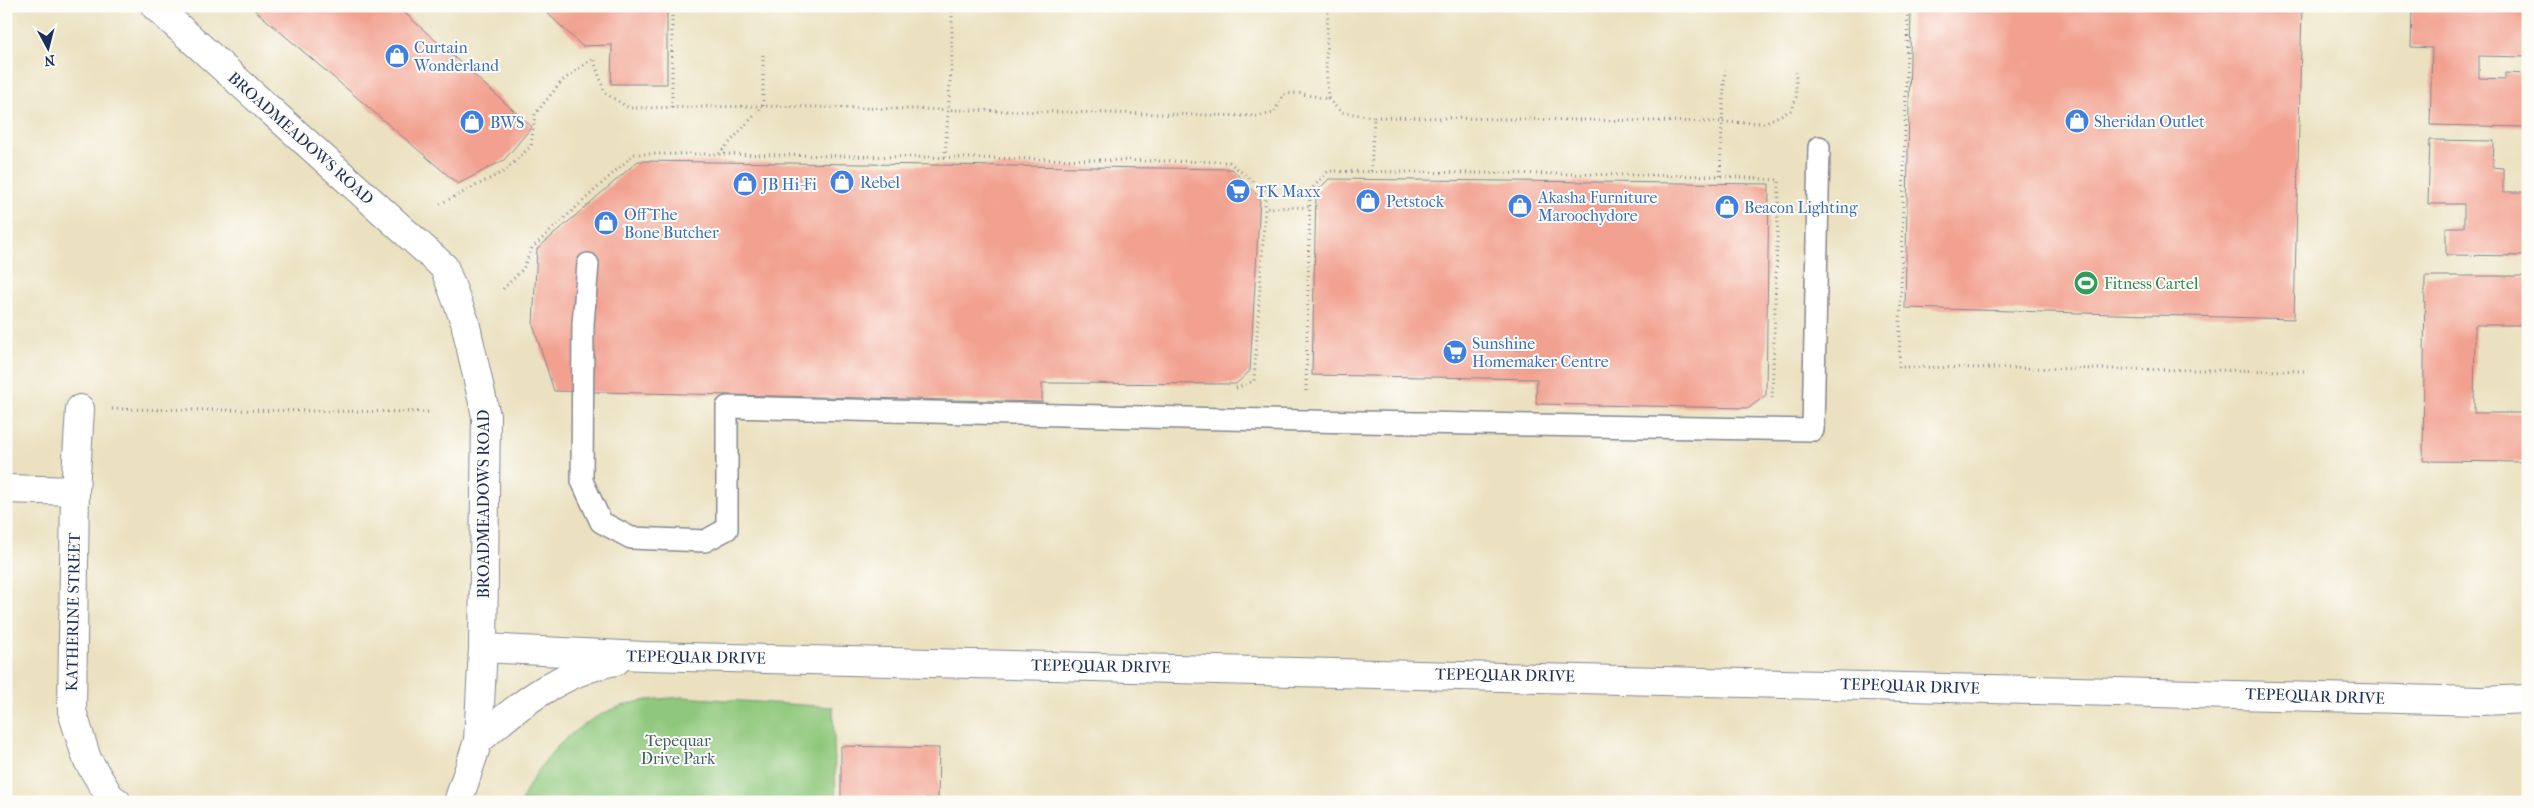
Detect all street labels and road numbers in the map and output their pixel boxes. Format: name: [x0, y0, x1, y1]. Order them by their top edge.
street label: BROADMEADOWS ROAD: [224, 68, 378, 208]
street label: BROADMEADOWS ROAD: [474, 410, 493, 598]
street label: KATHERINE STREET: [62, 532, 84, 692]
street label: TEPEQUAR DRIVE: [626, 646, 766, 668]
street label: TEPEQUAR DRIVE: [1031, 655, 1171, 677]
street label: TEPEQUAR DRIVE: [1435, 664, 1575, 686]
street label: TEPEQUAR DRIVE: [1840, 674, 1980, 698]
street label: TEPEQUAR DRIVE: [2245, 684, 2385, 708]

